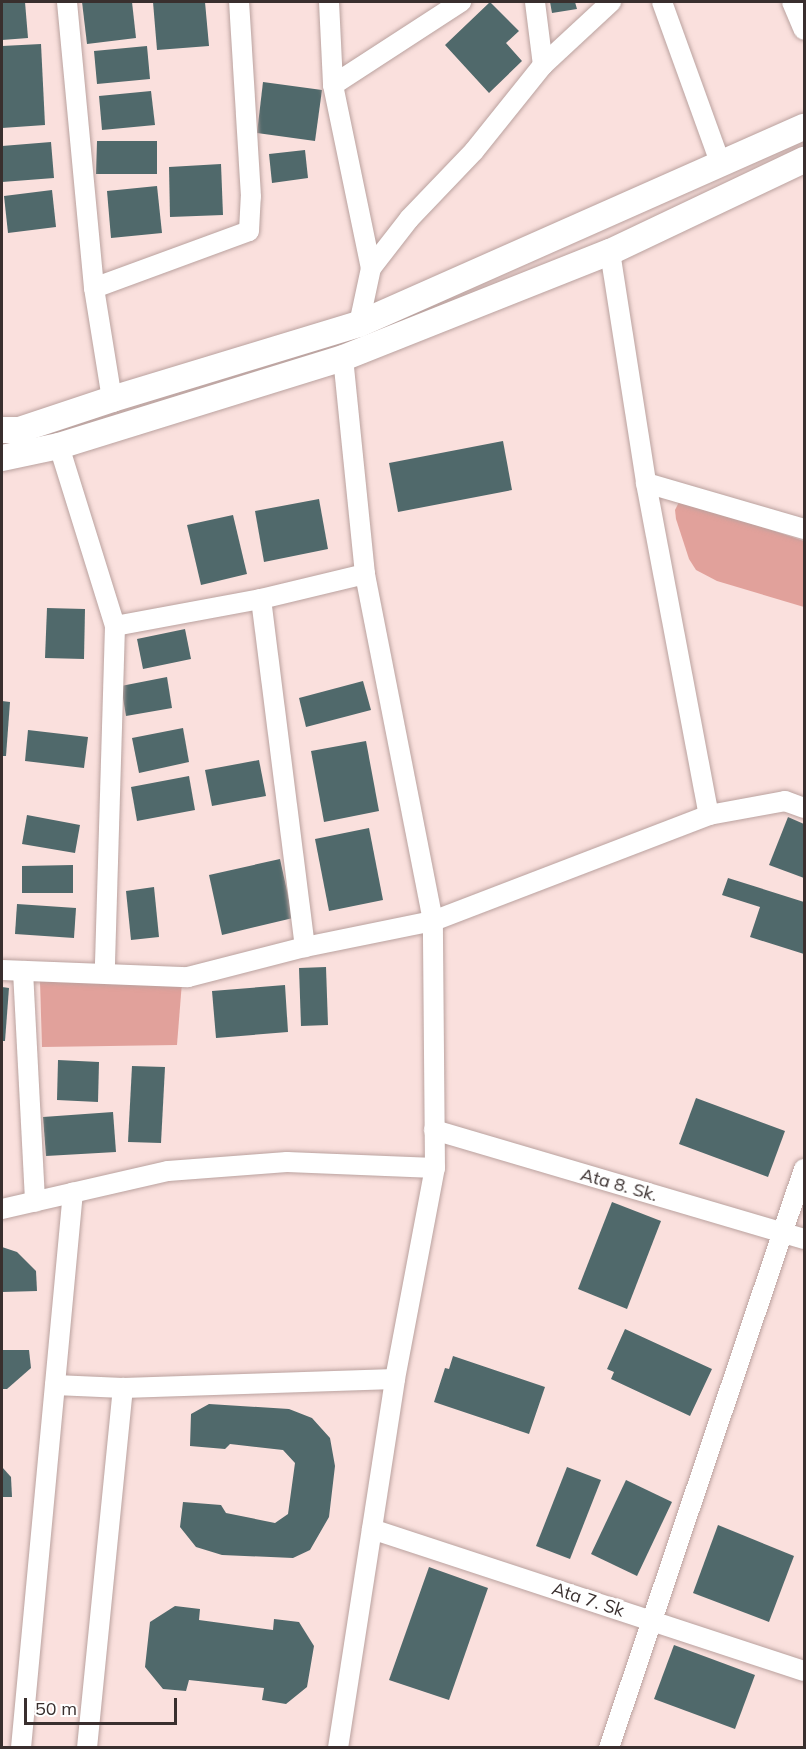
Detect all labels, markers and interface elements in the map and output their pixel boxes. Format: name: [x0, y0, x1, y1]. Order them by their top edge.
street label: Ata 8. Sk.: [578, 1164, 660, 1206]
street label: Ata 7. Sk: [549, 1578, 627, 1622]
scale bar: [27, 1686, 180, 1724]
text: 50 m: [35, 1697, 77, 1720]

